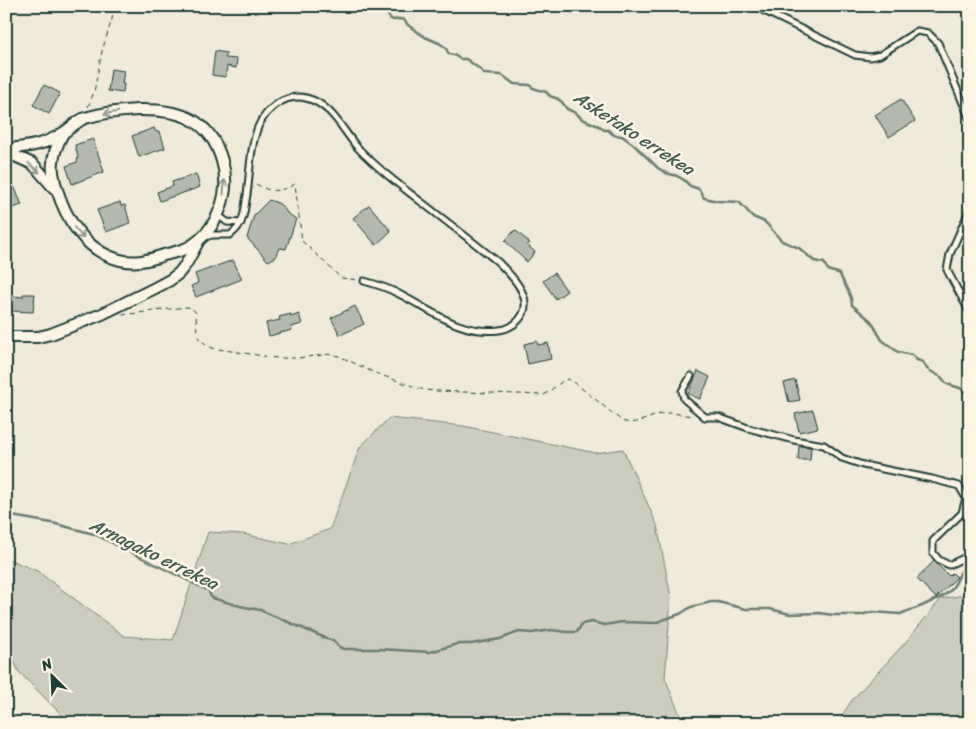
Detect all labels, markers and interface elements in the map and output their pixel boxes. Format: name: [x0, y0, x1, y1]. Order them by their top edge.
water label: Asketako errekea: [566, 81, 703, 185]
one-way arrow: [103, 108, 119, 118]
one-way arrow: [28, 162, 41, 173]
one-way arrow: [220, 180, 229, 196]
one-way arrow: [74, 227, 85, 240]
water label: Arnagako errekea: [83, 509, 226, 600]
text: N: [36, 651, 57, 678]
north arrow: [28, 652, 78, 702]

